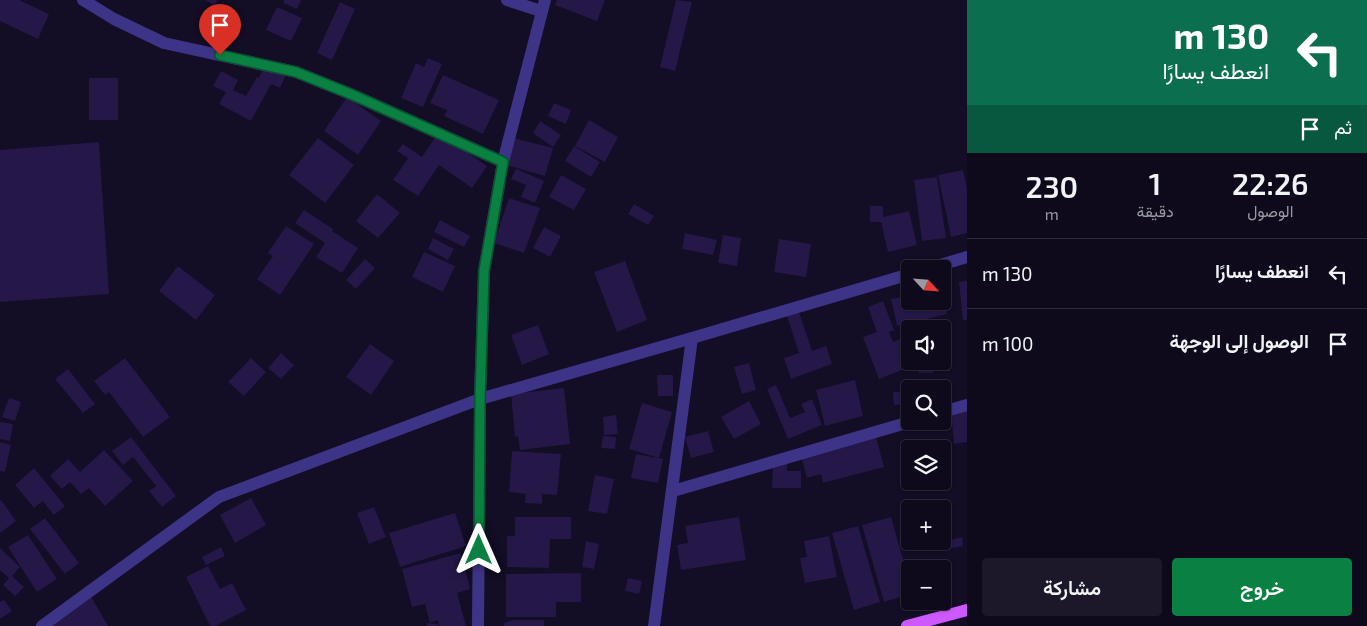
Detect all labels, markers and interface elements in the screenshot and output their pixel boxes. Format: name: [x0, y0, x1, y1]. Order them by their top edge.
pin: [199, 4, 241, 55]
icon: arrive: [206, 11, 234, 39]
text: 130 m: [1174, 14, 1269, 56]
icon: left: [1287, 20, 1352, 85]
text: انعطف يسارًا: [1163, 57, 1269, 83]
icon: arrive: [1296, 115, 1324, 143]
text: ثم: [1334, 115, 1352, 138]
text: 1: [1149, 165, 1161, 201]
text: 22:26: [1232, 165, 1309, 201]
text: 230: [1026, 168, 1078, 204]
text: دقيقة: [1137, 201, 1174, 220]
text: الوصول: [1247, 201, 1293, 220]
text: m: [1045, 204, 1059, 223]
text: انعطف يسارًا: [1215, 259, 1309, 282]
north arrow: [901, 260, 951, 310]
map controls: [901, 260, 951, 610]
icon: left: [1324, 260, 1352, 288]
text: 130 m: [982, 262, 1033, 285]
button: sound: [901, 320, 951, 370]
text: الوصول إلى الوجهة: [1169, 329, 1309, 352]
icon: arrive: [1324, 330, 1352, 358]
text: 100 m: [982, 332, 1033, 355]
button: search: [901, 380, 951, 430]
button: layers: [901, 440, 951, 490]
button: +: [901, 500, 951, 550]
position arrow: [452, 523, 504, 575]
button: مشاركة: [982, 558, 1162, 616]
button: خروج: [1172, 558, 1352, 616]
button: −: [901, 560, 951, 610]

